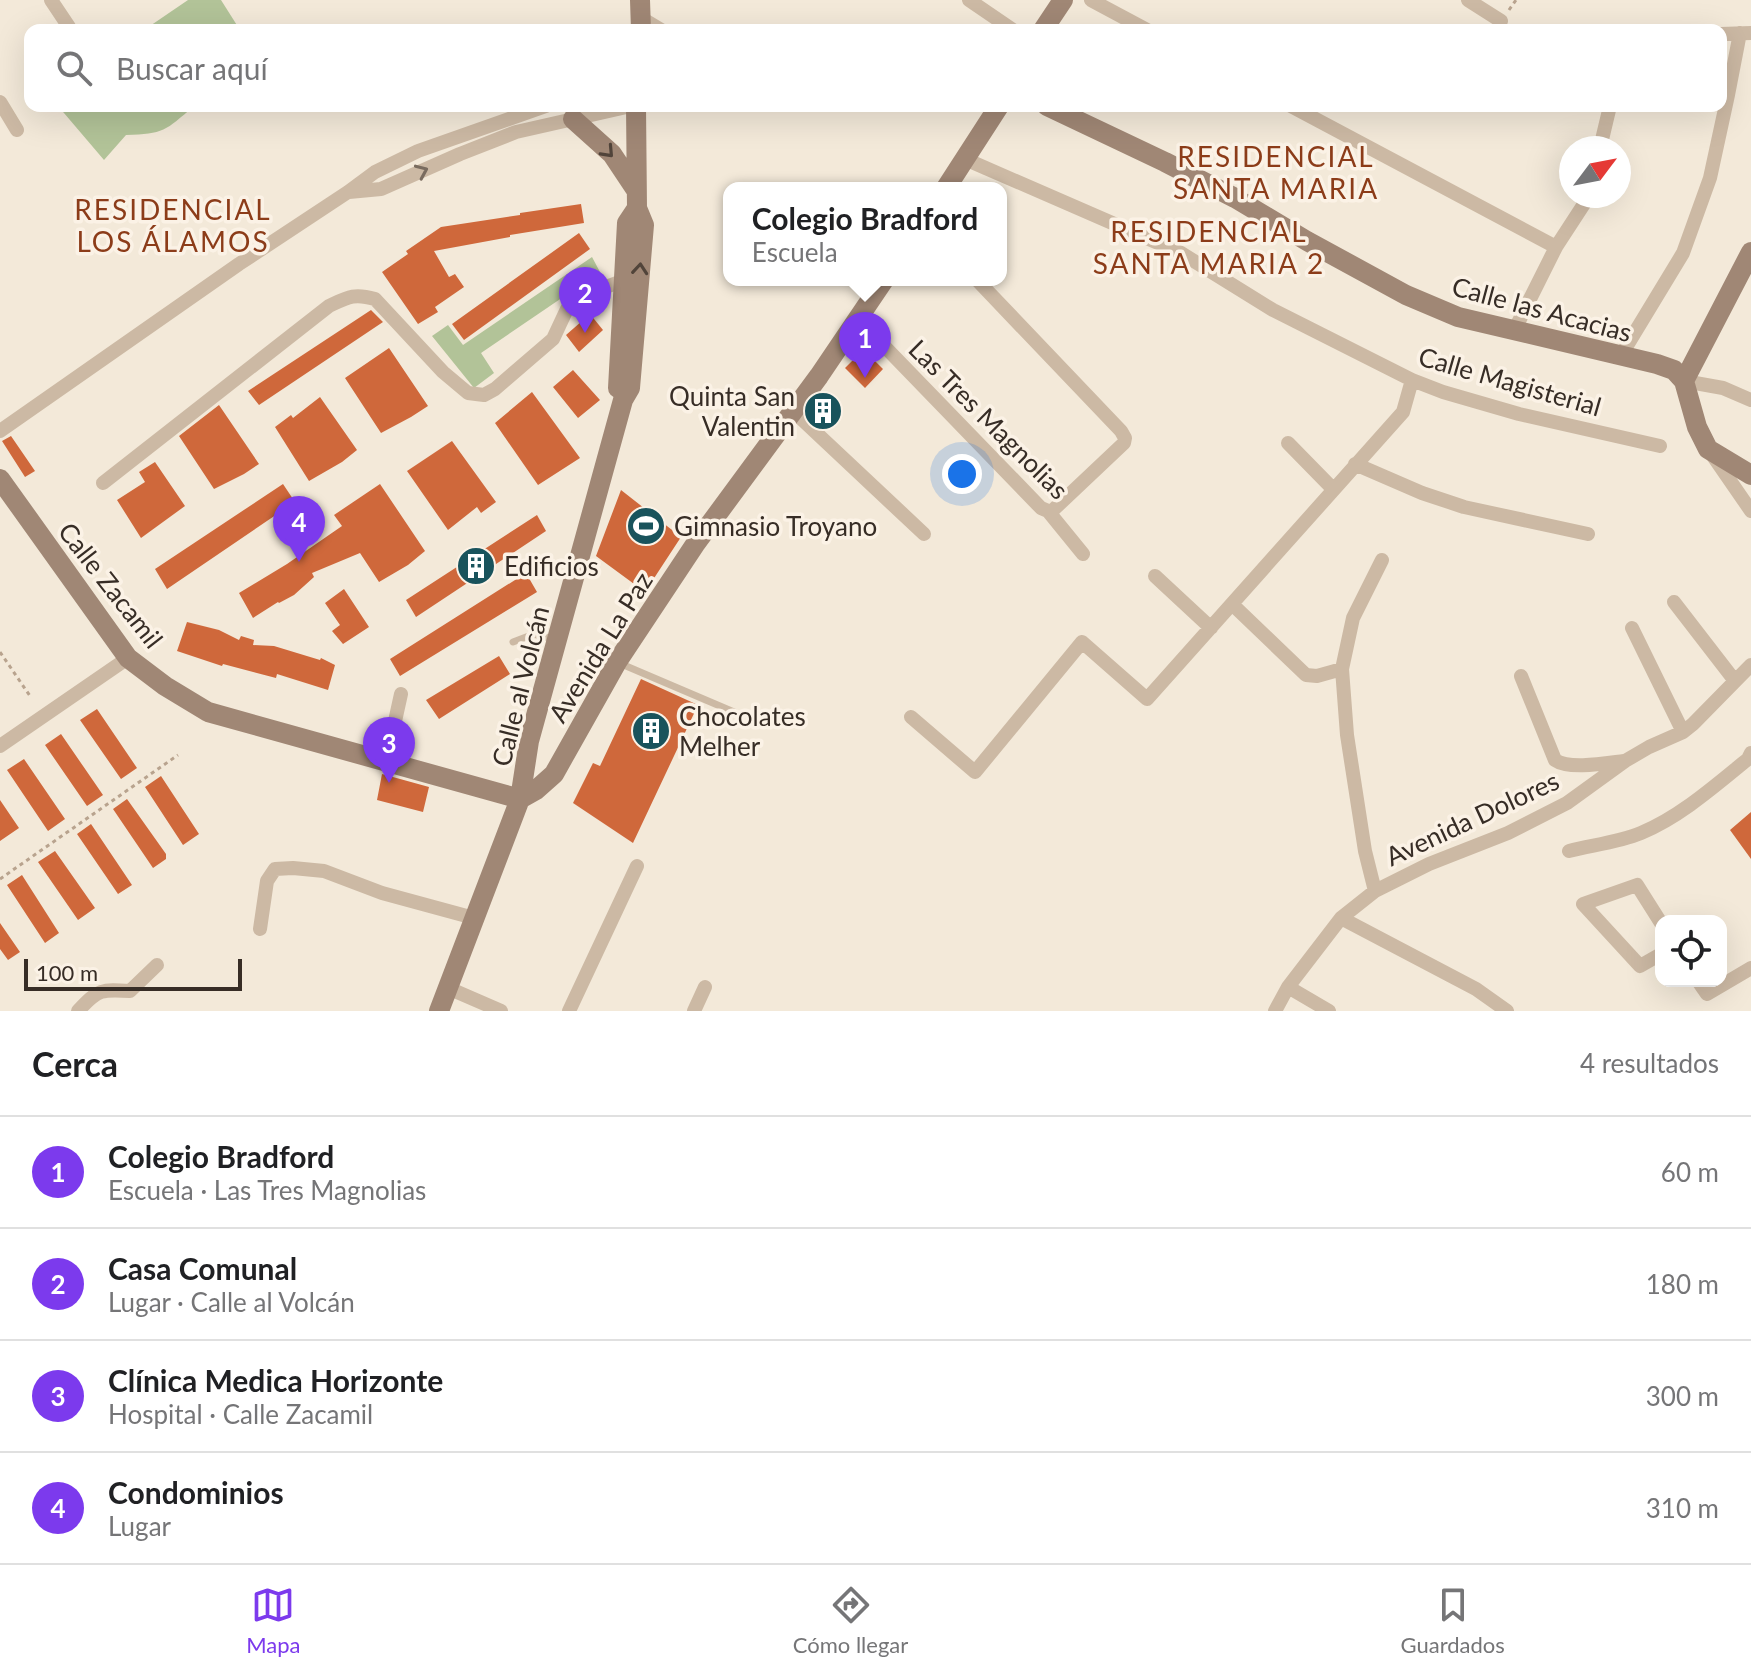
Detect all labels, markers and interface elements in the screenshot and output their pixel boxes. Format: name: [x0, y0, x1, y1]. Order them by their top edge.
search box: [24, 24, 1727, 112]
icon: search: [52, 46, 96, 90]
text: Buscar aquí: [116, 50, 268, 86]
north arrow: [1559, 136, 1631, 208]
district label: RESIDENCIAL SANTA MARIA: [1173, 139, 1379, 205]
one-way arrow: [599, 143, 614, 157]
one-way arrow: [414, 164, 428, 180]
popup: [723, 182, 1007, 286]
district label: RESIDENCIAL LOS ÁLAMOS: [74, 192, 272, 258]
text: Colegio Bradford: [752, 200, 978, 236]
district label: RESIDENCIAL SANTA MARIA 2: [1093, 214, 1325, 280]
text: Escuela: [752, 236, 838, 268]
one-way arrow: [631, 262, 648, 275]
pin: 2: [559, 267, 611, 333]
street label: Calle las Acacias: [1449, 270, 1635, 348]
pin: 1: [839, 312, 891, 378]
street label: Las Tres Magnolias: [903, 333, 1075, 505]
street label: Calle Magisterial: [1415, 340, 1605, 422]
place label: Quinta San Valentin: [669, 380, 795, 442]
building icon: Quinta San Valentin: [802, 390, 844, 432]
your location: [942, 454, 982, 494]
pin: 4: [273, 496, 325, 562]
sports icon: Gimnasio Troyano: [625, 505, 667, 547]
place label: Gimnasio Troyano: [674, 510, 877, 542]
street label: Calle Zacamil: [52, 516, 170, 654]
building icon: Edificios: [455, 545, 497, 587]
place label: Edificios: [504, 550, 599, 582]
street label: Avenida La Paz: [541, 566, 659, 728]
street label: Calle al Volcán: [485, 603, 555, 769]
place label: Chocolates Melher: [679, 700, 806, 762]
building icon: Chocolates Melher: [630, 710, 672, 752]
pin: 3: [363, 717, 415, 783]
street label: Avenida Dolores: [1380, 764, 1564, 872]
map controls: [1655, 915, 1727, 987]
button: locate: [1655, 915, 1727, 987]
scale bar: [24, 955, 242, 991]
text: 100 m: [36, 959, 98, 986]
text: Cerca: [32, 1043, 118, 1084]
text: 4 resultados: [1580, 1047, 1719, 1079]
text: Colegio Bradford: [108, 1138, 334, 1174]
text: 1: [50, 1156, 66, 1188]
text: 60 m: [1661, 1156, 1719, 1188]
text: Escuela · Las Tres Magnolias: [108, 1174, 426, 1206]
text: Casa Comunal: [108, 1250, 297, 1286]
text: 2: [50, 1268, 66, 1300]
text: 180 m: [1646, 1268, 1719, 1300]
text: Lugar · Calle al Volcán: [108, 1286, 355, 1318]
text: Clínica Medica Horizonte: [108, 1362, 443, 1398]
text: 3: [50, 1380, 66, 1412]
text: 300 m: [1646, 1380, 1719, 1412]
text: Hospital · Calle Zacamil: [108, 1398, 373, 1430]
text: Condominios: [108, 1474, 284, 1510]
text: 4: [50, 1492, 66, 1524]
text: 310 m: [1646, 1492, 1719, 1524]
text: Lugar: [108, 1510, 171, 1542]
tab: Mapa: [246, 1583, 300, 1658]
tab: Cómo llegar: [793, 1583, 908, 1658]
tab: Guardados: [1401, 1583, 1505, 1658]

